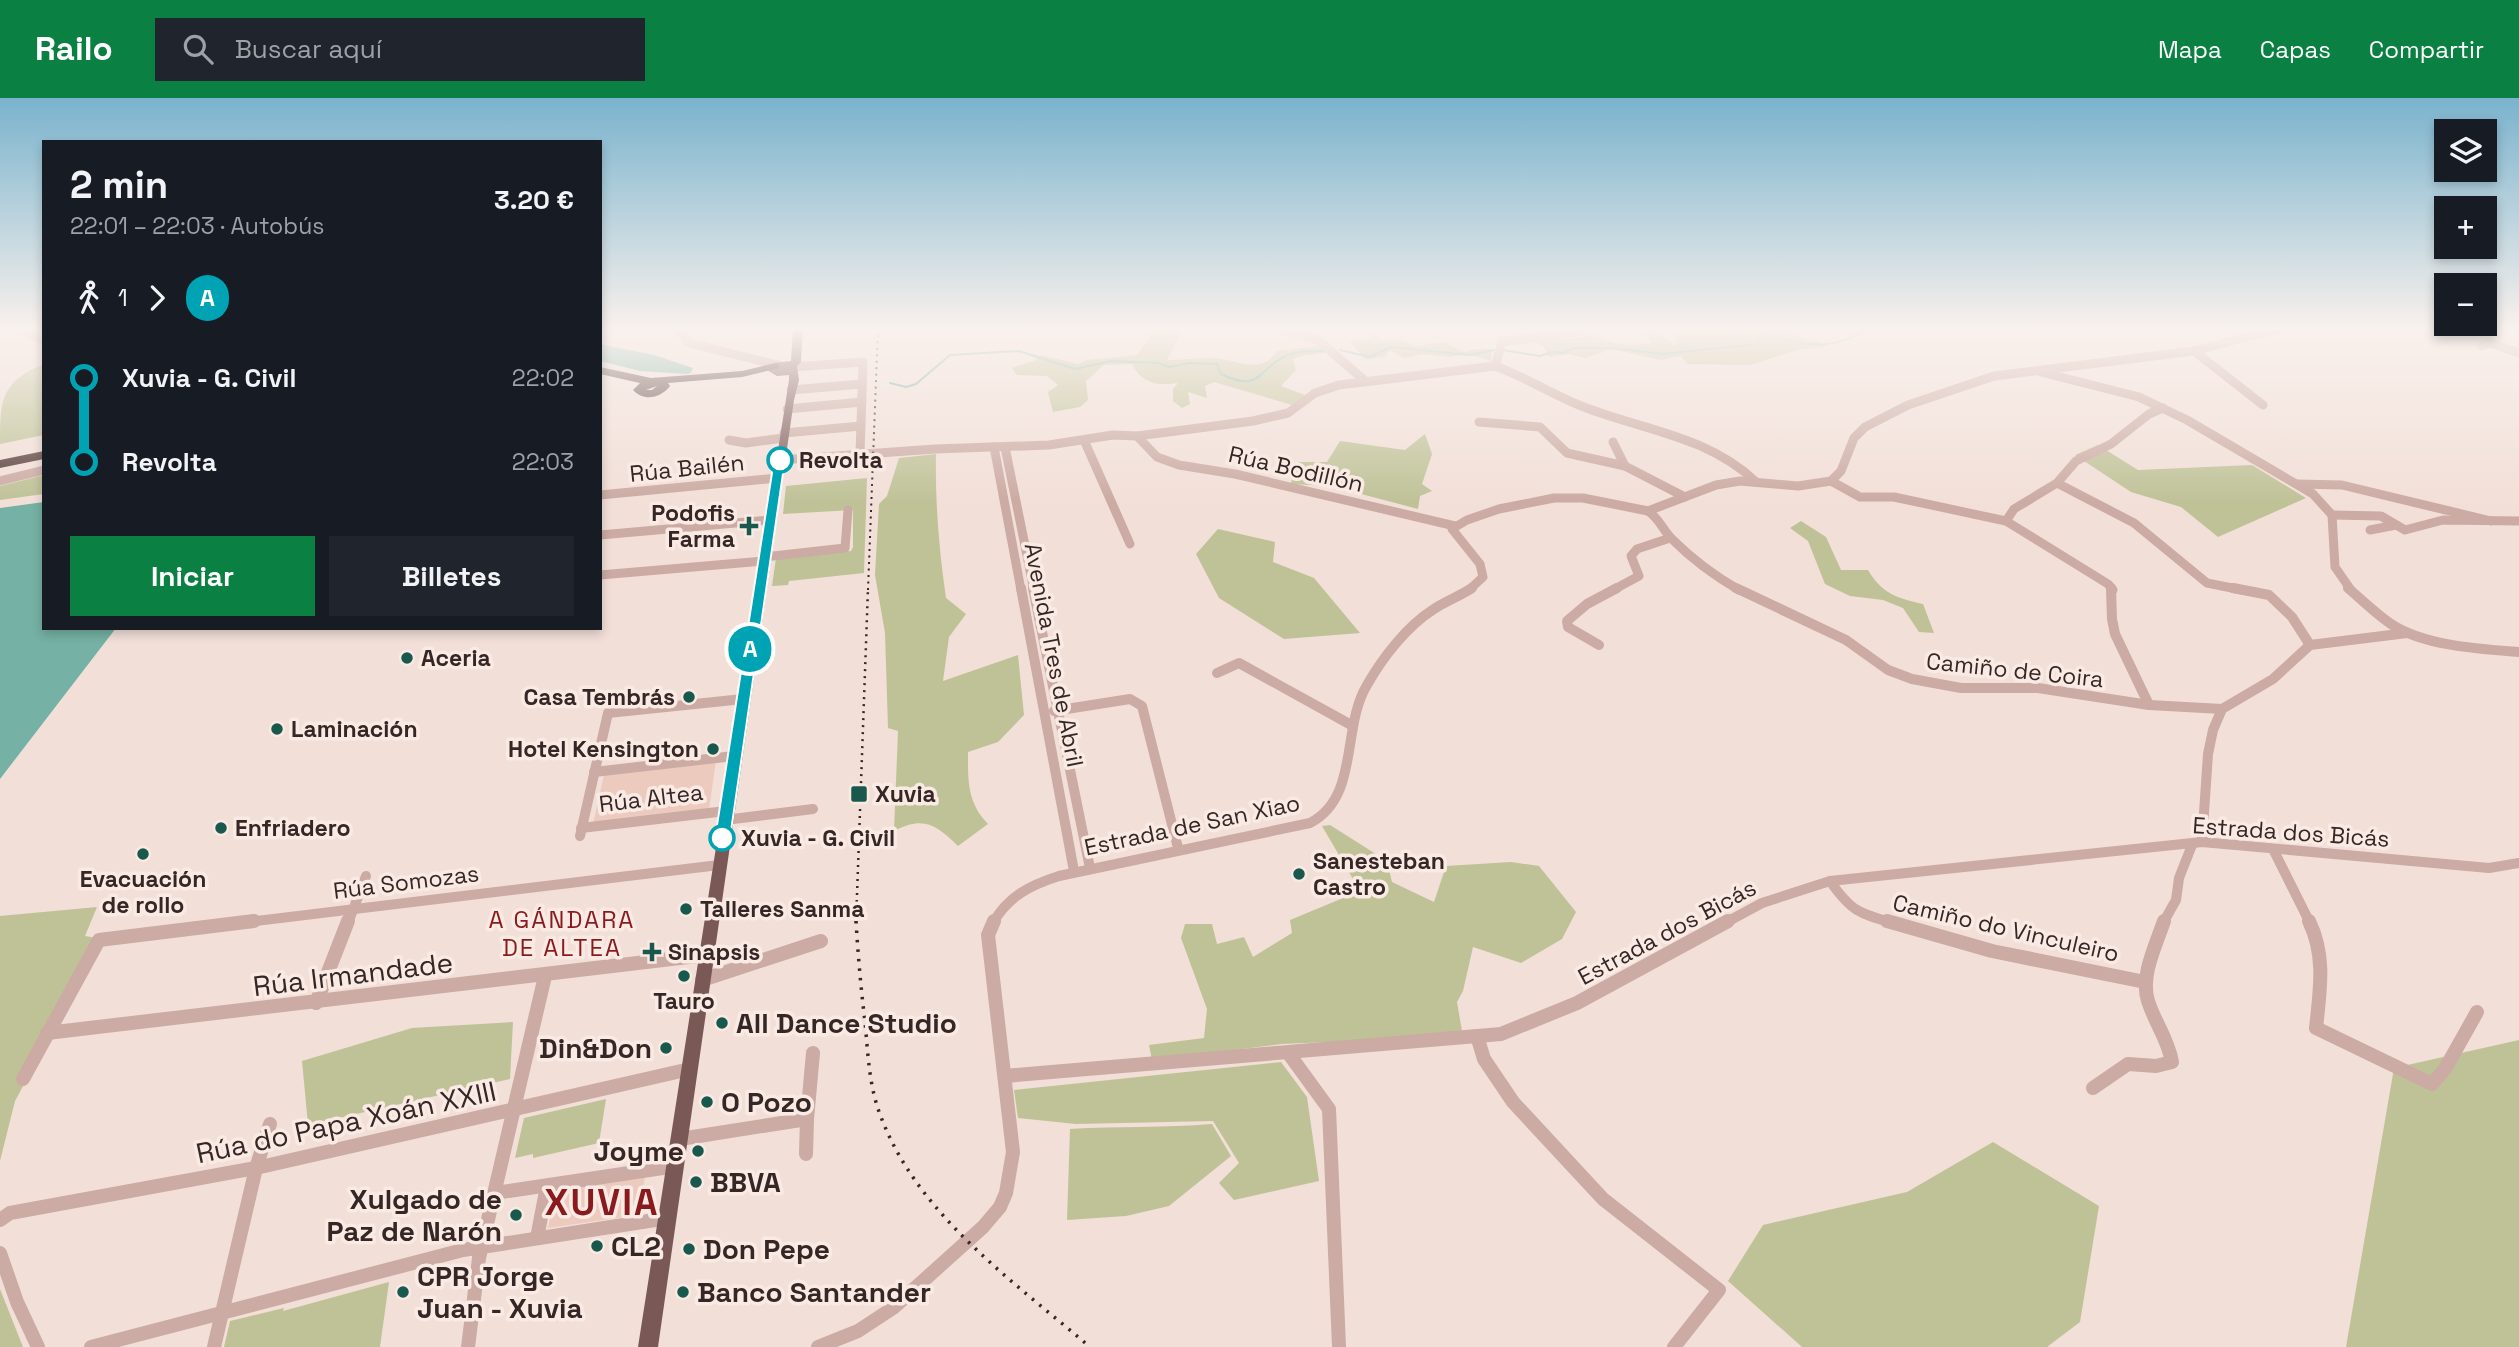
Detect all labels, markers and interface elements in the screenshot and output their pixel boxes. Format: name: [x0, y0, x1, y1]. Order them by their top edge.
search box: [155, 18, 645, 81]
text: Railo: [35, 28, 113, 70]
icon: search: [179, 30, 217, 68]
text: Buscar aquí: [235, 32, 382, 66]
text: Mapa: [2158, 34, 2222, 65]
text: Capas: [2260, 34, 2331, 65]
text: Compartir: [2369, 34, 2484, 65]
map controls: [2434, 119, 2497, 336]
button: layers: [2434, 119, 2497, 182]
text: 2 min: [70, 161, 168, 209]
text: 3.20 €: [494, 183, 574, 217]
button: +: [2434, 196, 2497, 259]
text: 22:01 – 22:03 · Autobús: [70, 211, 324, 241]
button: −: [2434, 273, 2497, 336]
icon: walk: [70, 279, 108, 317]
icon: forward: [138, 279, 176, 317]
text: A: [200, 282, 215, 313]
text: 1: [118, 283, 128, 313]
text: Xuvia - G. Civil: [122, 361, 296, 395]
text: 22:02: [512, 363, 574, 393]
street label: Rúa Bodillón: [1226, 439, 1366, 499]
text: Revolta: [122, 445, 217, 479]
place label: Revolta: [799, 445, 883, 475]
text: 22:03: [512, 447, 574, 477]
street label: Rúa Bailén: [628, 447, 746, 489]
marker: Revolta: [767, 447, 793, 473]
place label: Podofis Farma: [651, 498, 735, 554]
marker: Podofis Farma: [741, 518, 757, 534]
button: Iniciar: [70, 536, 315, 616]
button: Billetes: [329, 536, 574, 616]
street label: Avenida Tres de Abril: [1018, 540, 1090, 770]
line badge: A: [727, 626, 773, 672]
text: A: [742, 633, 758, 664]
place label: Aceria: [421, 643, 491, 673]
street label: Camiño de Coira: [1925, 646, 2105, 694]
marker: Aceria: [399, 650, 415, 666]
place label: Casa Tembrás: [524, 682, 675, 712]
marker: Casa Tembrás: [681, 689, 697, 705]
place label: Laminación: [291, 714, 418, 744]
marker: Laminación: [269, 721, 285, 737]
place label: Hotel Kensington: [508, 734, 699, 764]
marker: Hotel Kensington: [705, 741, 721, 757]
street label: Rúa Altea: [597, 777, 705, 819]
place label: Xuvia: [875, 779, 936, 809]
marker: Xuvia: [849, 784, 869, 804]
street label: Estrada de San Xiao: [1081, 787, 1303, 863]
street label: Estrada dos Bicás: [2191, 810, 2391, 854]
place label: Enfriadero: [235, 813, 351, 843]
marker: Enfriadero: [213, 820, 229, 836]
place label: Xuvia - G. Civil: [741, 823, 895, 853]
marker: Xuvia - G. Civil: [709, 825, 735, 851]
marker: Evacuación de rollo: [135, 846, 151, 862]
place label: Sanesteban Castro: [1313, 846, 1445, 902]
street label: Rúa Somozas: [331, 858, 481, 906]
place label: Evacuación de rollo: [80, 864, 206, 920]
marker: Sanesteban Castro: [1291, 866, 1307, 882]
street label: Estrada dos Bicás: [1573, 872, 1761, 992]
street label: Camiño do Vinculeiro: [1890, 887, 2122, 969]
place label: Talleres Sanma: [700, 894, 865, 924]
marker: Talleres Sanma: [678, 901, 694, 917]
district label: A GÁNDARA DE ALTEA: [489, 904, 635, 963]
place label: Sinapsis: [668, 937, 760, 967]
marker: Sinapsis: [642, 942, 662, 962]
street label: Rúa Irmandade: [251, 944, 455, 1004]
marker: Tauro: [676, 968, 692, 984]
place label: Tauro: [653, 986, 715, 1016]
place label: All Dance Studio: [736, 1005, 957, 1041]
marker: All Dance Studio: [714, 1015, 730, 1031]
place label: Din&Don: [539, 1030, 652, 1066]
marker: Din&Don: [658, 1040, 674, 1056]
street label: Rúa do Papa Xoán XXIII: [193, 1073, 499, 1171]
place label: O Pozo: [721, 1084, 812, 1120]
marker: O Pozo: [699, 1094, 715, 1110]
place label: Joyme: [594, 1133, 684, 1169]
marker: Joyme: [690, 1143, 706, 1159]
place label: BBVA: [710, 1164, 781, 1200]
marker: BBVA: [688, 1174, 704, 1190]
district label: XUVIA: [545, 1179, 659, 1226]
place label: Xulgado de Paz de Narón: [327, 1181, 502, 1249]
marker: Xulgado de Paz de Narón: [508, 1207, 524, 1223]
place label: CL2: [611, 1228, 661, 1264]
place label: Don Pepe: [703, 1231, 830, 1267]
marker: CL2: [589, 1238, 605, 1254]
marker: Don Pepe: [681, 1241, 697, 1257]
place label: CPR Jorge Juan - Xuvia: [417, 1258, 583, 1326]
place label: Banco Santander: [697, 1274, 931, 1310]
marker: CPR Jorge Juan - Xuvia: [395, 1284, 411, 1300]
marker: Banco Santander: [675, 1284, 691, 1300]

